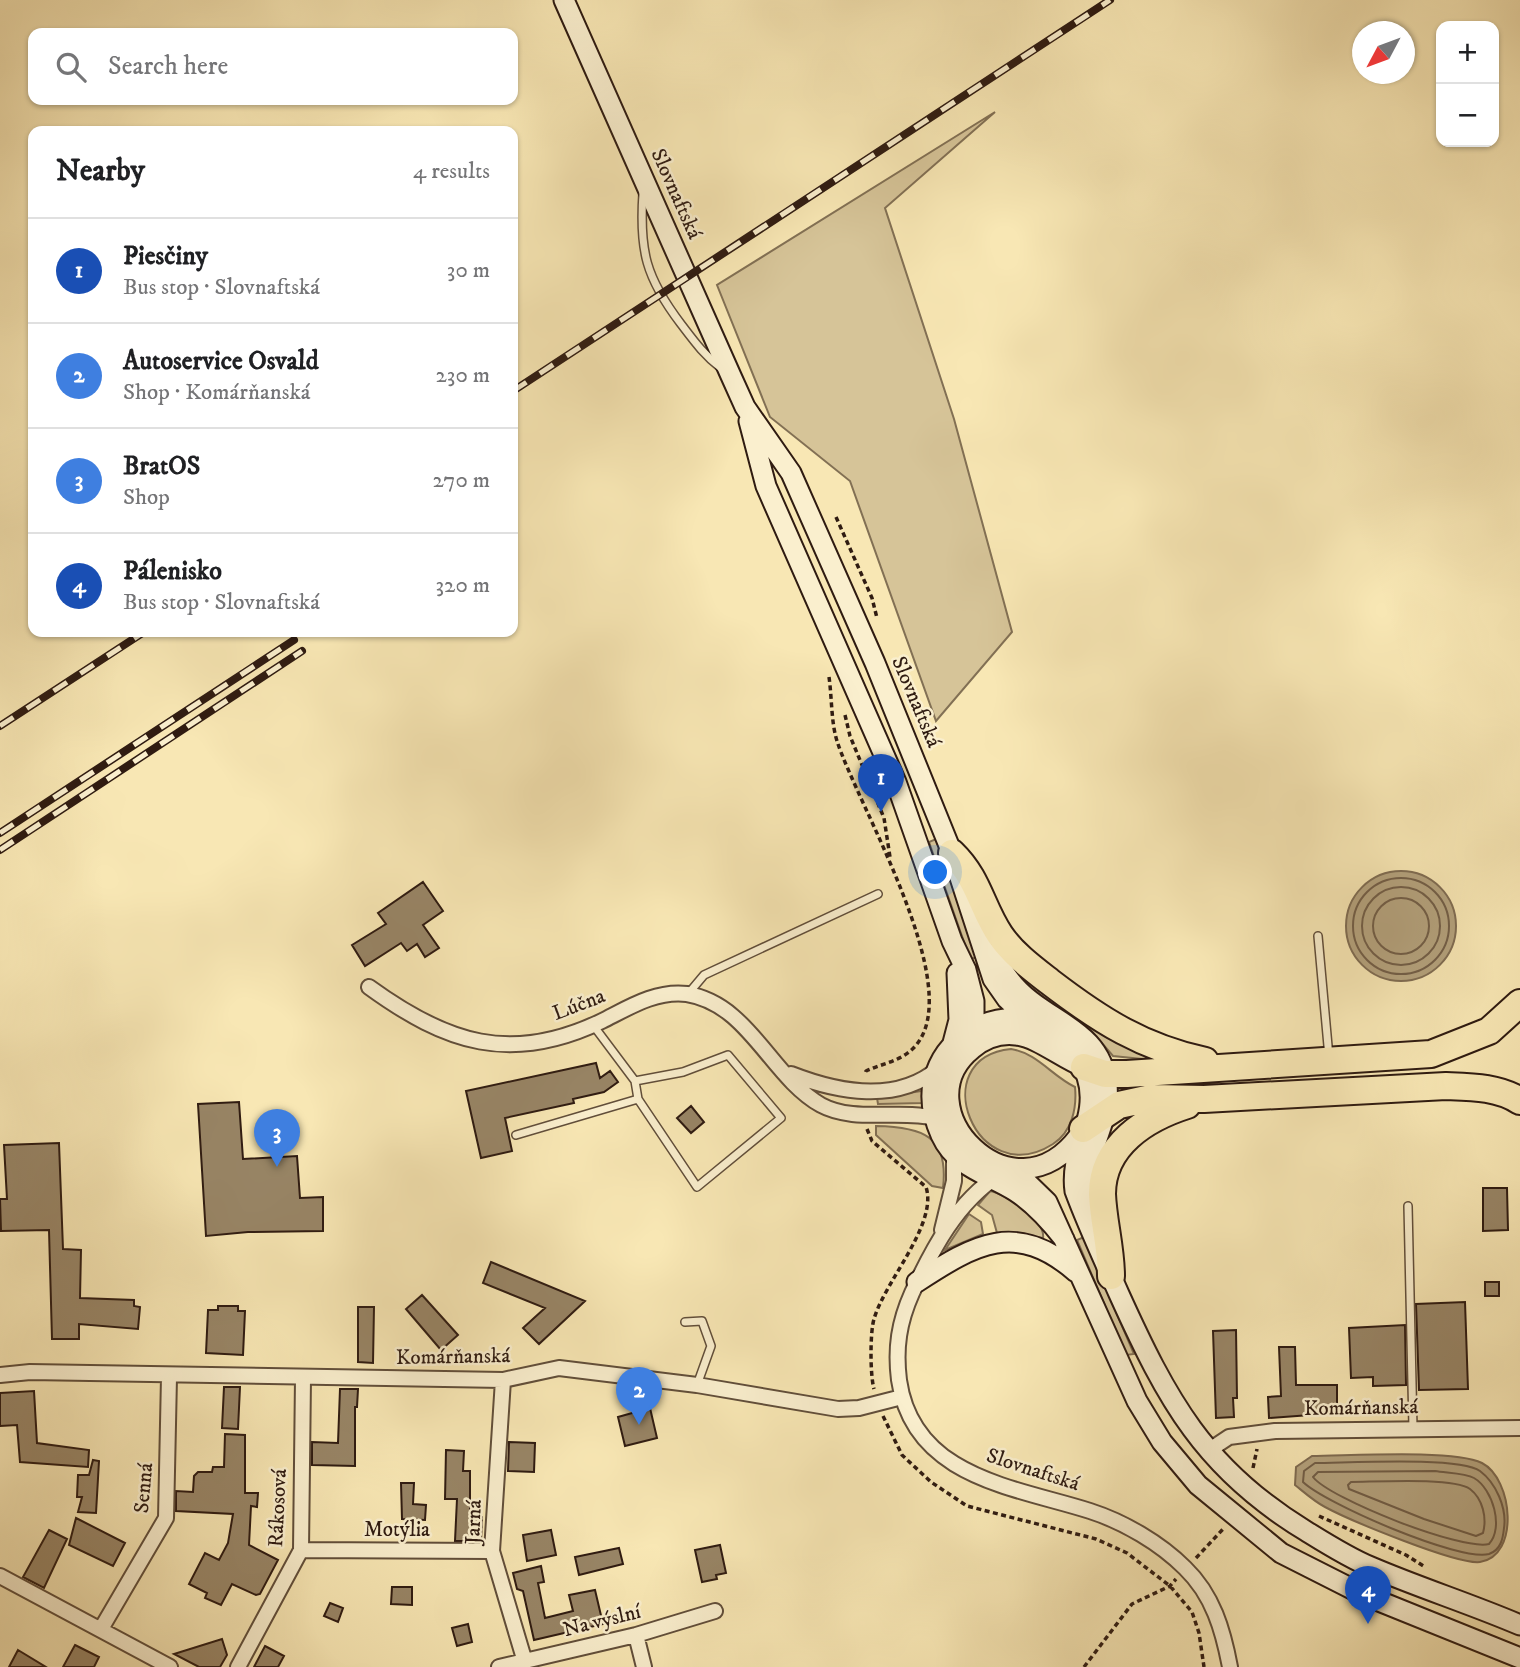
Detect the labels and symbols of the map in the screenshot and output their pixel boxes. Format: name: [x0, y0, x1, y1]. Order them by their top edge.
north arrow: [1352, 21, 1415, 84]
street label: Slovnaftská: [645, 145, 708, 243]
street label: Slovnaftská: [885, 653, 947, 751]
pin: 1: [858, 754, 904, 812]
your location: [918, 855, 952, 889]
street label: Lúčna: [549, 983, 609, 1027]
pin: 3: [254, 1109, 300, 1167]
street label: Komárňanská: [396, 1343, 511, 1371]
pin: 2: [616, 1367, 662, 1425]
street label: Komárňanská: [1304, 1394, 1419, 1422]
street label: Slovnaftská: [983, 1443, 1083, 1497]
street label: Senná: [129, 1462, 159, 1514]
street label: Rákosová: [263, 1468, 293, 1548]
street label: Jarná: [460, 1499, 488, 1547]
street label: Motýlia: [364, 1517, 430, 1543]
pin: 4: [1345, 1566, 1391, 1624]
street label: Na výslní: [560, 1598, 645, 1643]

